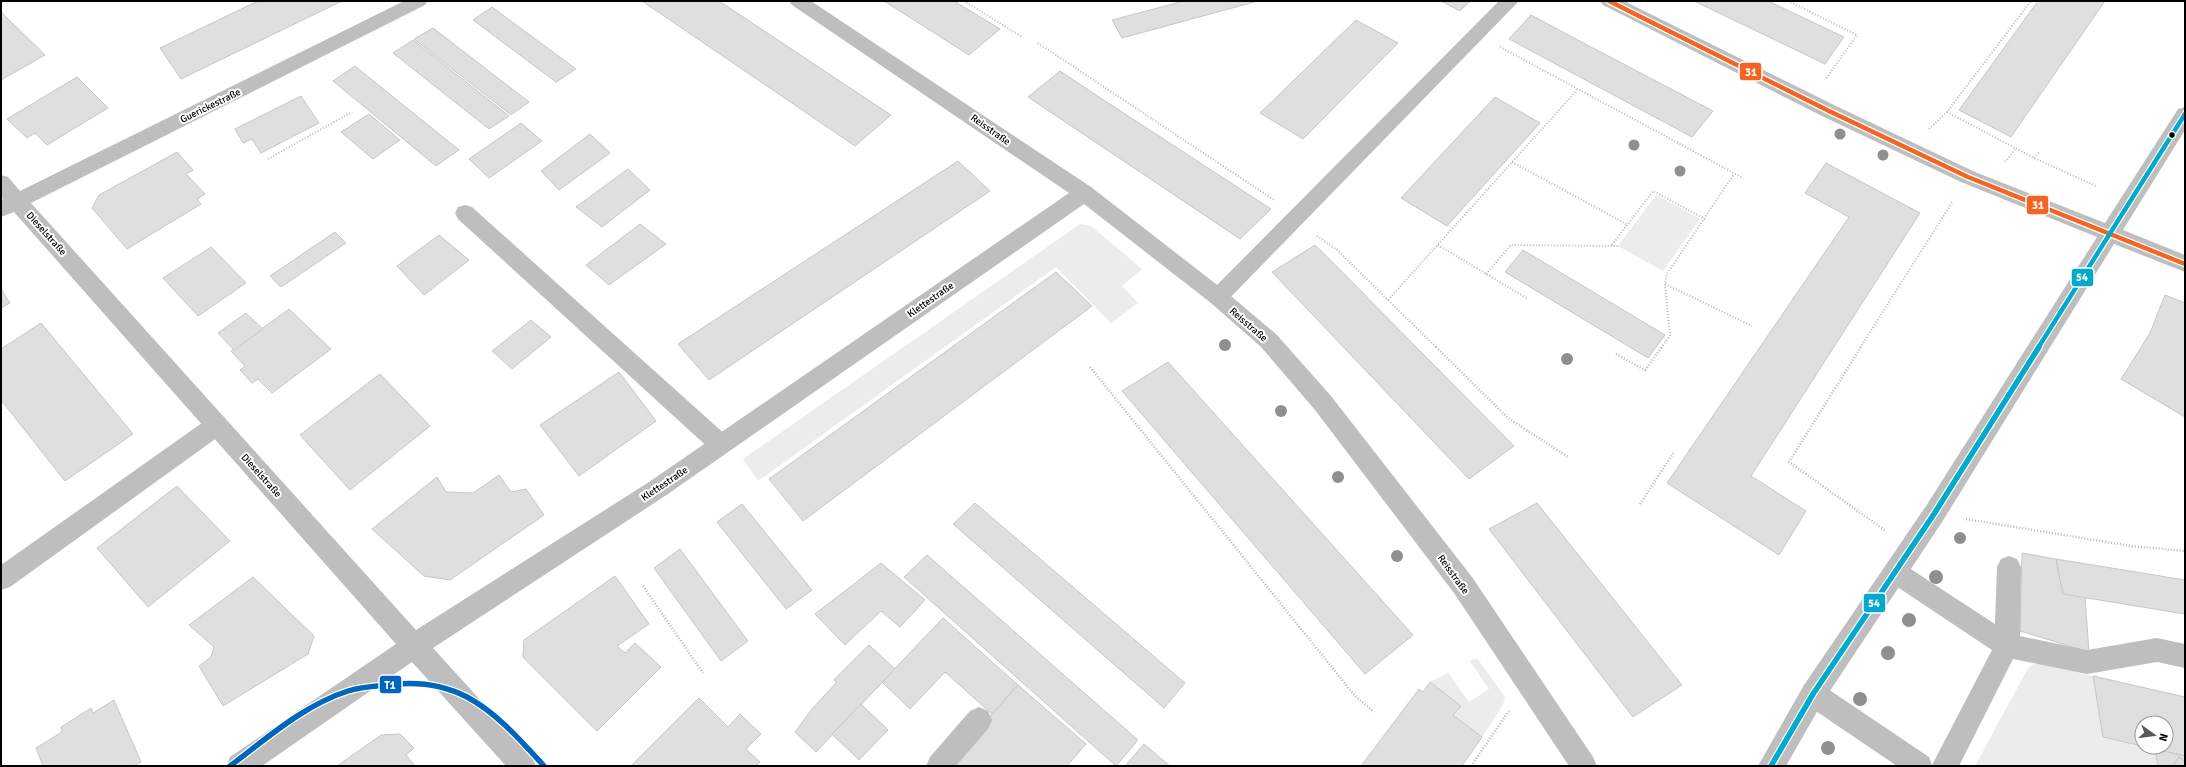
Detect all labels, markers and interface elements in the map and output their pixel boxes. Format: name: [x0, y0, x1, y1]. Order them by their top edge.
line badge: 31: [1739, 62, 1762, 81]
text: 31: [1745, 66, 1757, 79]
street label: Guerickestraße: [178, 86, 243, 126]
street label: Reisstraße: [968, 112, 1013, 148]
unlabelled marker: [2167, 130, 2177, 140]
line badge: 31: [2026, 195, 2049, 215]
text: 31: [2032, 199, 2044, 212]
street label: Dieselstraße: [24, 209, 69, 258]
line badge: 54: [2071, 268, 2094, 287]
text: 54: [2076, 271, 2088, 284]
street label: Klettestraße: [905, 280, 956, 320]
street label: Reisstraße: [1227, 305, 1270, 344]
street label: Dieselstraße: [239, 451, 284, 500]
street label: Klettestraße: [639, 464, 690, 504]
street label: Reisstraße: [1435, 553, 1472, 597]
line badge: 54: [1863, 593, 1886, 613]
text: 54: [1868, 597, 1880, 610]
line badge: T1: [379, 675, 402, 694]
text: T1: [384, 679, 396, 692]
north arrow: [2134, 715, 2174, 755]
text: N: [2156, 732, 2170, 743]

